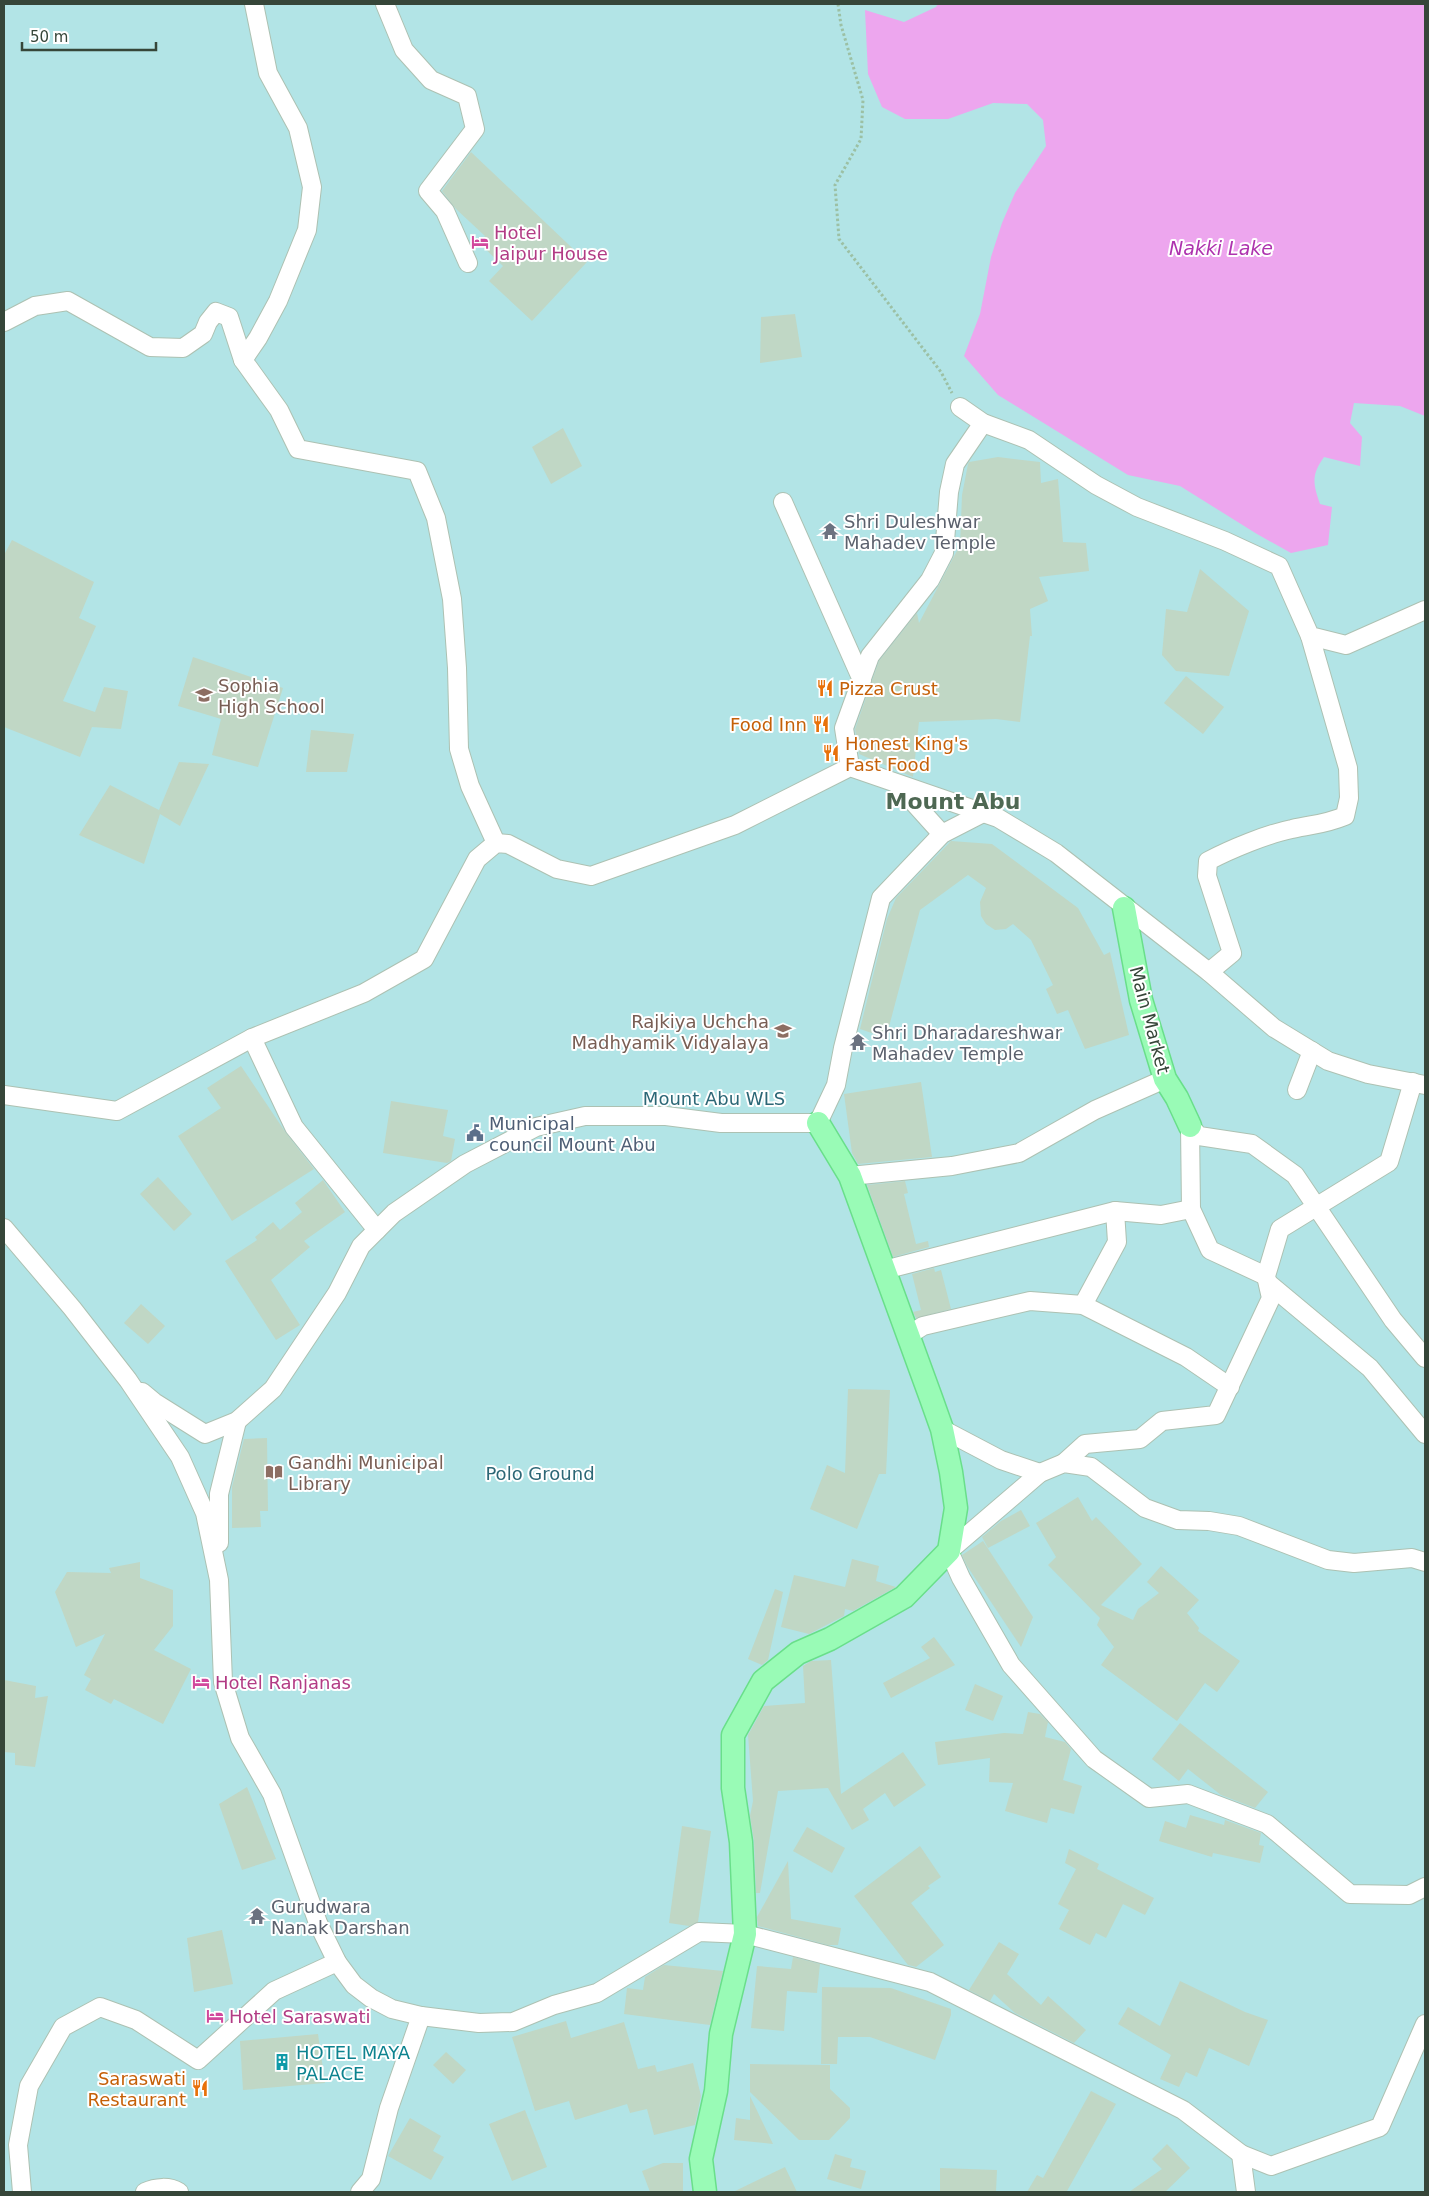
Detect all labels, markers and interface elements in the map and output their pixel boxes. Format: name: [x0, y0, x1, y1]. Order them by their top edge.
scale bar: [22, 20, 156, 52]
text: 50 m: [30, 28, 68, 46]
place label: Hotel Jaipur House: [493, 222, 608, 264]
hotel icon: Hotel Jaipur House: [470, 232, 490, 252]
water label: Nakki Lake: [1169, 237, 1273, 259]
place label: Shri Duleshwar Mahadev Temple: [844, 511, 996, 553]
temple icon: Shri Duleshwar Mahadev Temple: [820, 521, 840, 541]
place label: Sophia High School: [218, 675, 325, 717]
restaurant icon: Pizza Crust: [815, 678, 835, 698]
place label: Pizza Crust: [839, 678, 938, 699]
school or university icon: Sophia High School: [194, 685, 214, 705]
place label: Food Inn: [730, 714, 807, 735]
restaurant icon: Food Inn: [811, 714, 831, 734]
place label: Honest King's Fast Food: [845, 733, 968, 775]
restaurant icon: Honest King's Fast Food: [821, 743, 841, 763]
district label: Mount Abu: [886, 789, 1020, 814]
street label: Main Market: [1126, 964, 1174, 1076]
place label: Rajkiya Uchcha Madhyamik Vidyalaya: [572, 1011, 769, 1053]
school or university icon: Rajkiya Uchcha Madhyamik Vidyalaya: [773, 1021, 793, 1041]
place label: Shri Dharadareshwar Mahadev Temple: [872, 1022, 1063, 1064]
temple icon: Shri Dharadareshwar Mahadev Temple: [848, 1032, 868, 1052]
park label: Mount Abu WLS: [643, 1088, 785, 1109]
place label: Municipal council Mount Abu: [489, 1113, 656, 1155]
public building icon: Municipal council Mount Abu: [465, 1123, 485, 1143]
place label: Gandhi Municipal Library: [288, 1452, 444, 1494]
library icon: Gandhi Municipal Library: [264, 1462, 284, 1482]
park label: Polo Ground: [485, 1463, 595, 1484]
hotel icon: Hotel Ranjanas: [191, 1672, 211, 1692]
place label: Hotel Ranjanas: [215, 1672, 351, 1693]
place label: Gurudwara Nanak Darshan: [271, 1896, 410, 1938]
temple icon: Gurudwara Nanak Darshan: [247, 1906, 267, 1926]
hotel icon: Hotel Saraswati: [205, 2006, 225, 2026]
place label: Hotel Saraswati: [229, 2006, 370, 2027]
place label: HOTEL MAYA PALACE: [296, 2042, 411, 2084]
building icon: HOTEL MAYA PALACE: [272, 2052, 292, 2072]
place label: Saraswati Restaurant: [87, 2068, 186, 2110]
restaurant icon: Saraswati Restaurant: [190, 2078, 210, 2098]

